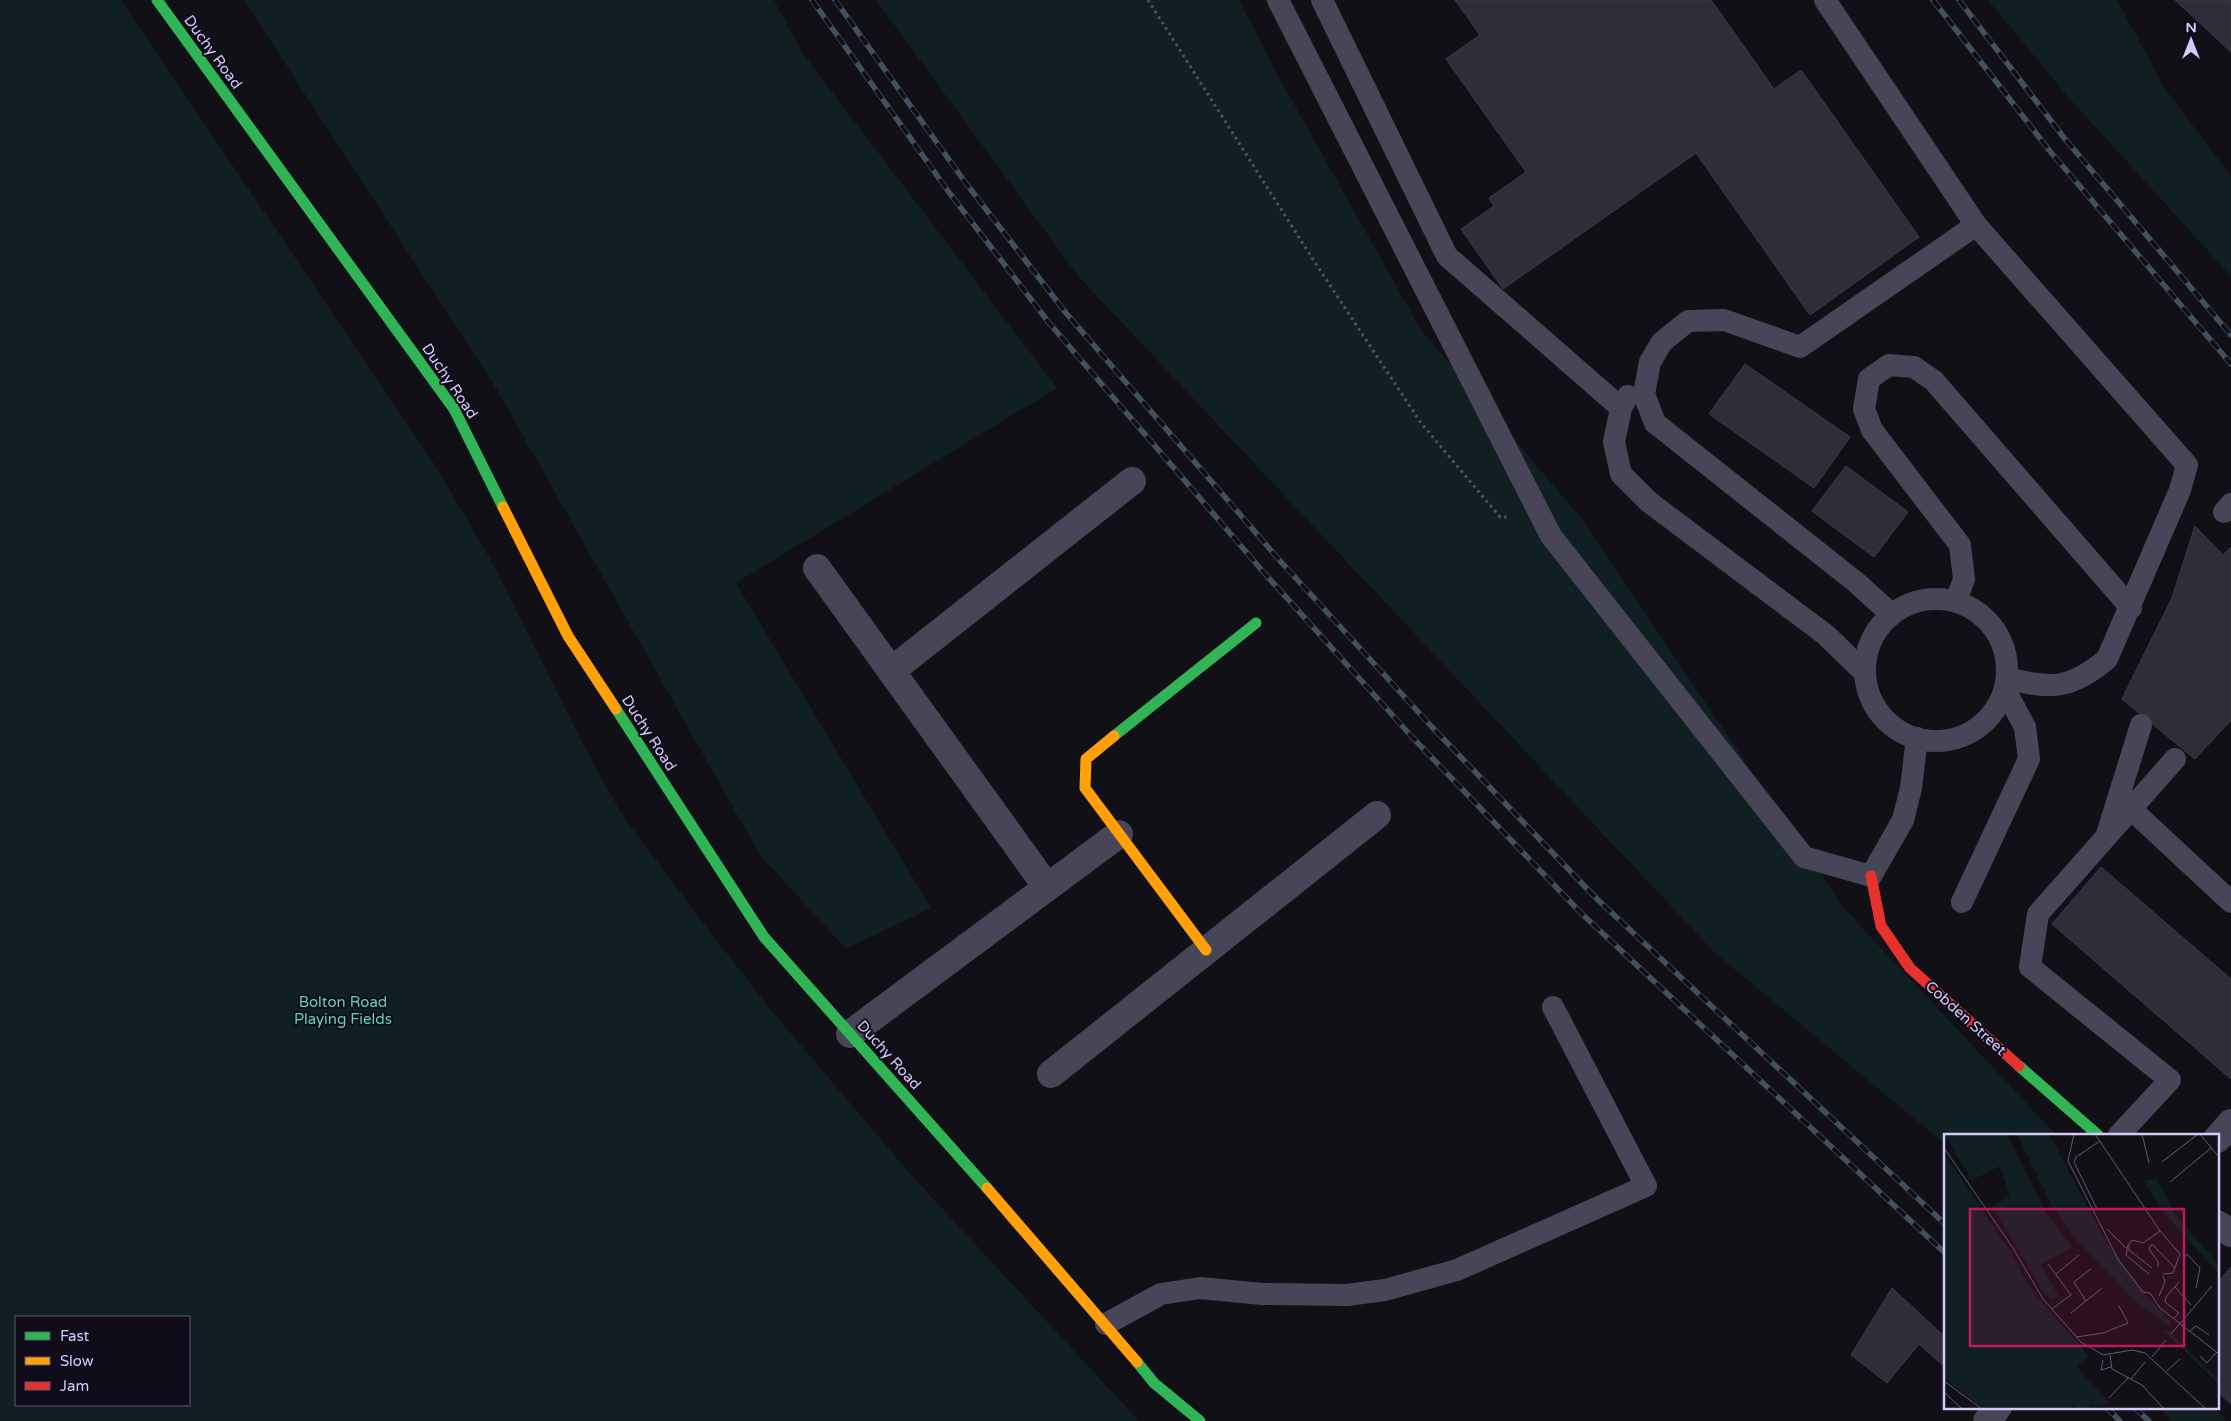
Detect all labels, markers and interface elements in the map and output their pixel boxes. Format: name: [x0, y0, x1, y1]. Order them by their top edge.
street label: Duchy Road: [180, 12, 246, 92]
north arrow: [2166, 15, 2216, 65]
text: N: [2185, 19, 2197, 36]
street label: Duchy Road: [418, 340, 482, 422]
street label: Duchy Road: [618, 692, 680, 774]
street label: Cobden Street: [1922, 977, 2010, 1059]
park label: Bolton Road Playing Fields: [294, 993, 392, 1028]
street label: Duchy Road: [853, 1017, 925, 1093]
inset map: [1944, 1134, 2218, 1408]
legend: [15, 1316, 190, 1406]
text: Fast: [60, 1327, 90, 1345]
text: Slow: [60, 1352, 94, 1370]
text: Jam: [60, 1377, 89, 1395]

